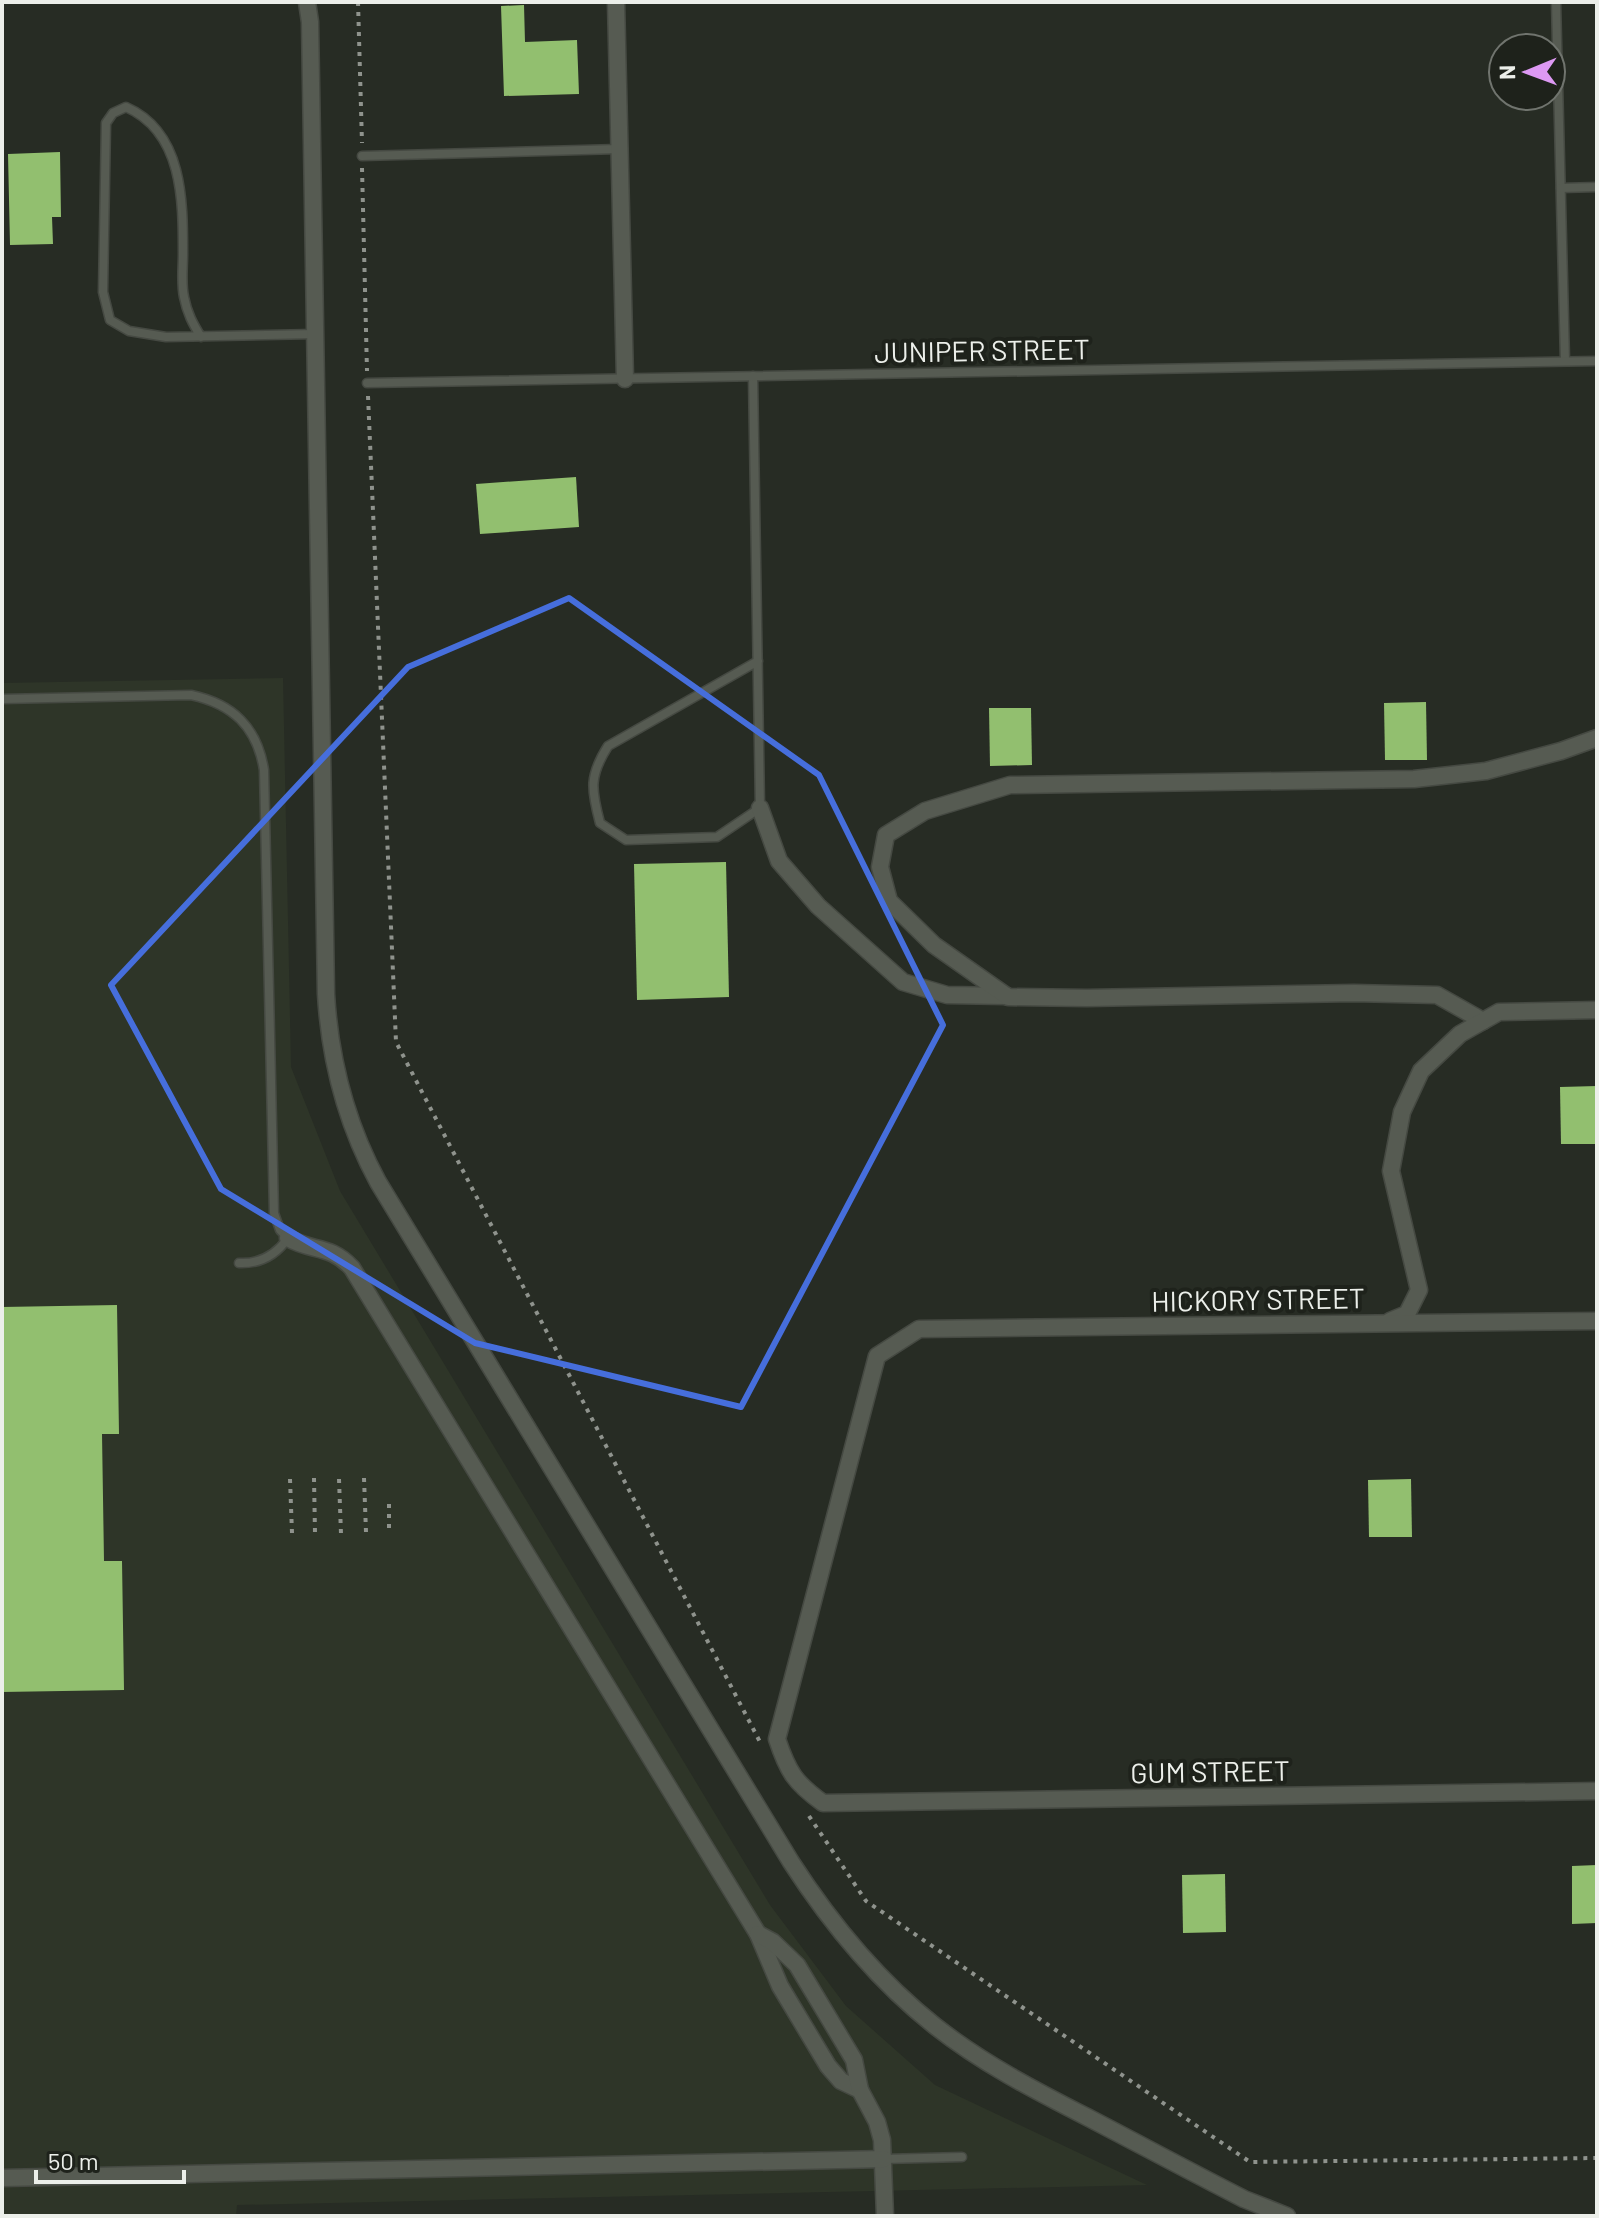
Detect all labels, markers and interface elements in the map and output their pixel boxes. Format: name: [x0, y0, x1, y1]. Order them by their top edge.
north arrow: [1487, 32, 1567, 112]
text: N: [1493, 65, 1519, 80]
street label: JUNIPER STREET: [874, 331, 1090, 369]
street label: HICKORY STREET: [1151, 1280, 1365, 1318]
street label: GUM STREET: [1130, 1753, 1290, 1789]
scale bar: [36, 2134, 184, 2184]
text: 50 m: [48, 2146, 99, 2175]

